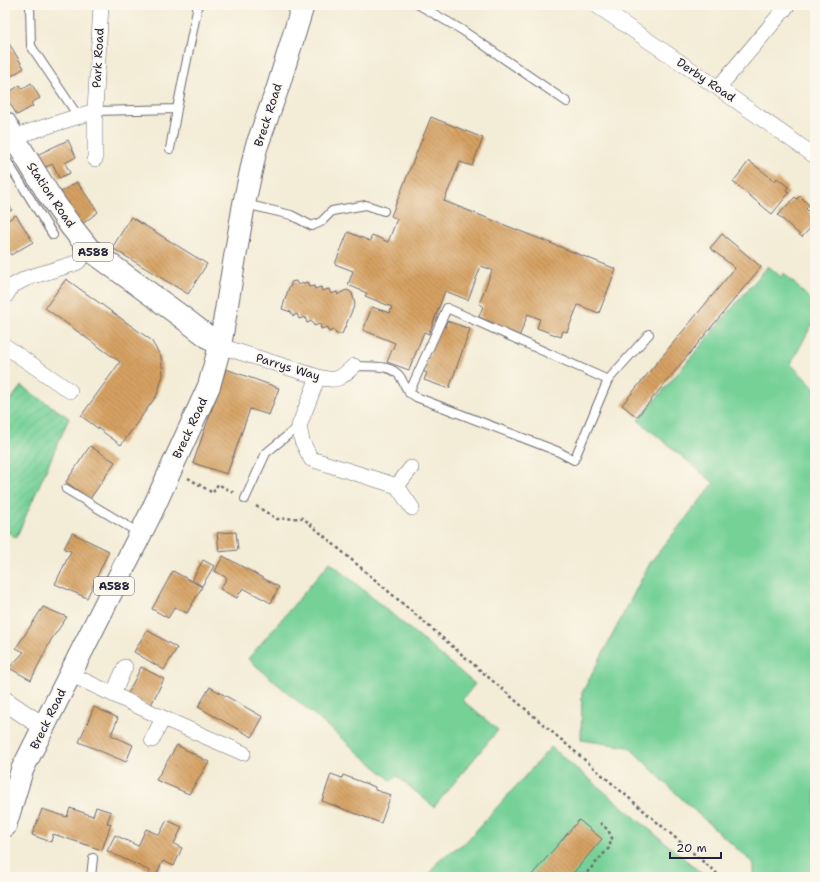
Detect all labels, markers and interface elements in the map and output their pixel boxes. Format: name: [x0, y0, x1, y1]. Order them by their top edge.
street label: Park Road: [88, 27, 108, 88]
street label: Derby Road: [673, 54, 739, 106]
street label: Breck Road: [250, 81, 286, 149]
street label: Station Road: [23, 159, 79, 231]
road number: A588: [73, 243, 113, 261]
street label: Parrys Way: [254, 350, 322, 384]
street label: Breck Road: [169, 395, 211, 461]
road number: A588: [94, 577, 134, 595]
street label: Breck Road: [26, 686, 70, 752]
scale bar: [670, 834, 721, 860]
text: 20 m: [676, 840, 707, 856]

